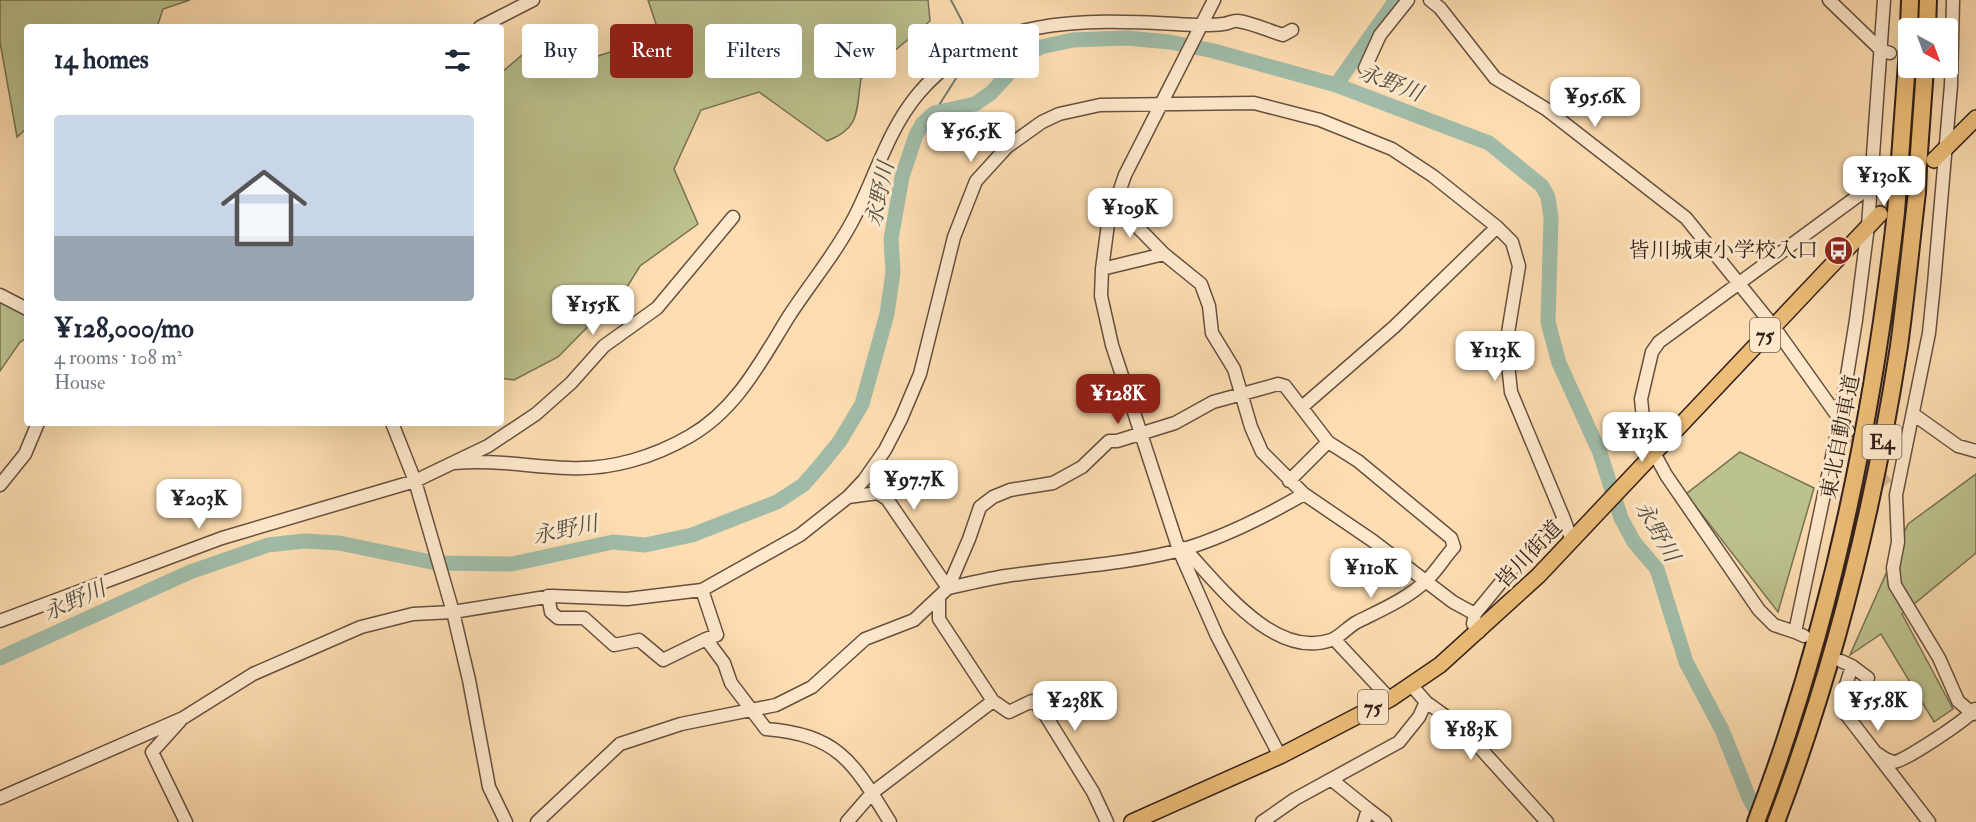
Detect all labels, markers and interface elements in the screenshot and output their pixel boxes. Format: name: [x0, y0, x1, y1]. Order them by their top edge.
north arrow: [1898, 18, 1958, 78]
map controls: [1898, 18, 1958, 78]
chip: Buy: [522, 24, 598, 78]
chip: Rent: [610, 24, 693, 78]
chip: Filters: [705, 24, 802, 78]
chip: New: [814, 24, 896, 78]
chip: Apartment: [908, 24, 1039, 78]
text: 14 homes: [54, 44, 149, 76]
icon: filters: [441, 44, 474, 77]
water label: 永野川: [1355, 58, 1428, 109]
pin: ¥95.6K: [1546, 77, 1644, 128]
text: ¥95.6K: [1564, 84, 1626, 109]
pin: ¥56.5K: [922, 112, 1020, 163]
text: ¥56.5K: [941, 119, 1001, 144]
icon: home: [210, 154, 318, 262]
pin: ¥130K: [1842, 156, 1926, 207]
water label: 永野川: [859, 157, 901, 229]
text: ¥130K: [1857, 163, 1911, 188]
pin: ¥109K: [1088, 188, 1172, 239]
text: ¥109K: [1102, 195, 1158, 220]
bus stop icon: 皆川城東小学校入口: [1823, 234, 1855, 266]
place label: 皆川城東小学校入口: [1629, 237, 1818, 264]
pin: ¥155K: [551, 285, 635, 336]
text: ¥155K: [566, 292, 620, 317]
text: ¥128,000/mo: [54, 313, 194, 345]
road number: 75: [1750, 318, 1780, 352]
pin: ¥113K: [1453, 331, 1537, 382]
text: ¥113K: [1470, 338, 1520, 363]
text: 4 rooms · 108 m²: [54, 345, 182, 370]
text: House: [54, 370, 105, 395]
street label: 東北自動車道: [1815, 373, 1866, 502]
pin: ¥128K: [1076, 374, 1160, 425]
text: ¥128K: [1090, 381, 1146, 406]
pin: ¥113K: [1600, 412, 1684, 463]
text: ¥113K: [1617, 419, 1667, 444]
road number: E4: [1862, 425, 1902, 459]
pin: ¥97.7K: [865, 460, 963, 511]
text: ¥97.7K: [884, 467, 944, 492]
pin: ¥203K: [157, 479, 241, 530]
text: ¥203K: [170, 486, 228, 511]
water label: 永野川: [1629, 496, 1687, 569]
water label: 永野川: [530, 509, 602, 551]
street label: 皆川街道: [1490, 515, 1568, 594]
pin: ¥110K: [1329, 548, 1413, 599]
text: ¥110K: [1344, 555, 1398, 580]
water label: 永野川: [39, 574, 112, 627]
pin: ¥238K: [1033, 681, 1117, 732]
pin: ¥55.8K: [1829, 681, 1927, 732]
text: ¥238K: [1047, 688, 1103, 713]
text: ¥55.8K: [1848, 688, 1908, 713]
road number: 75: [1358, 690, 1388, 724]
pin: ¥183K: [1429, 710, 1513, 761]
text: ¥183K: [1444, 717, 1498, 742]

